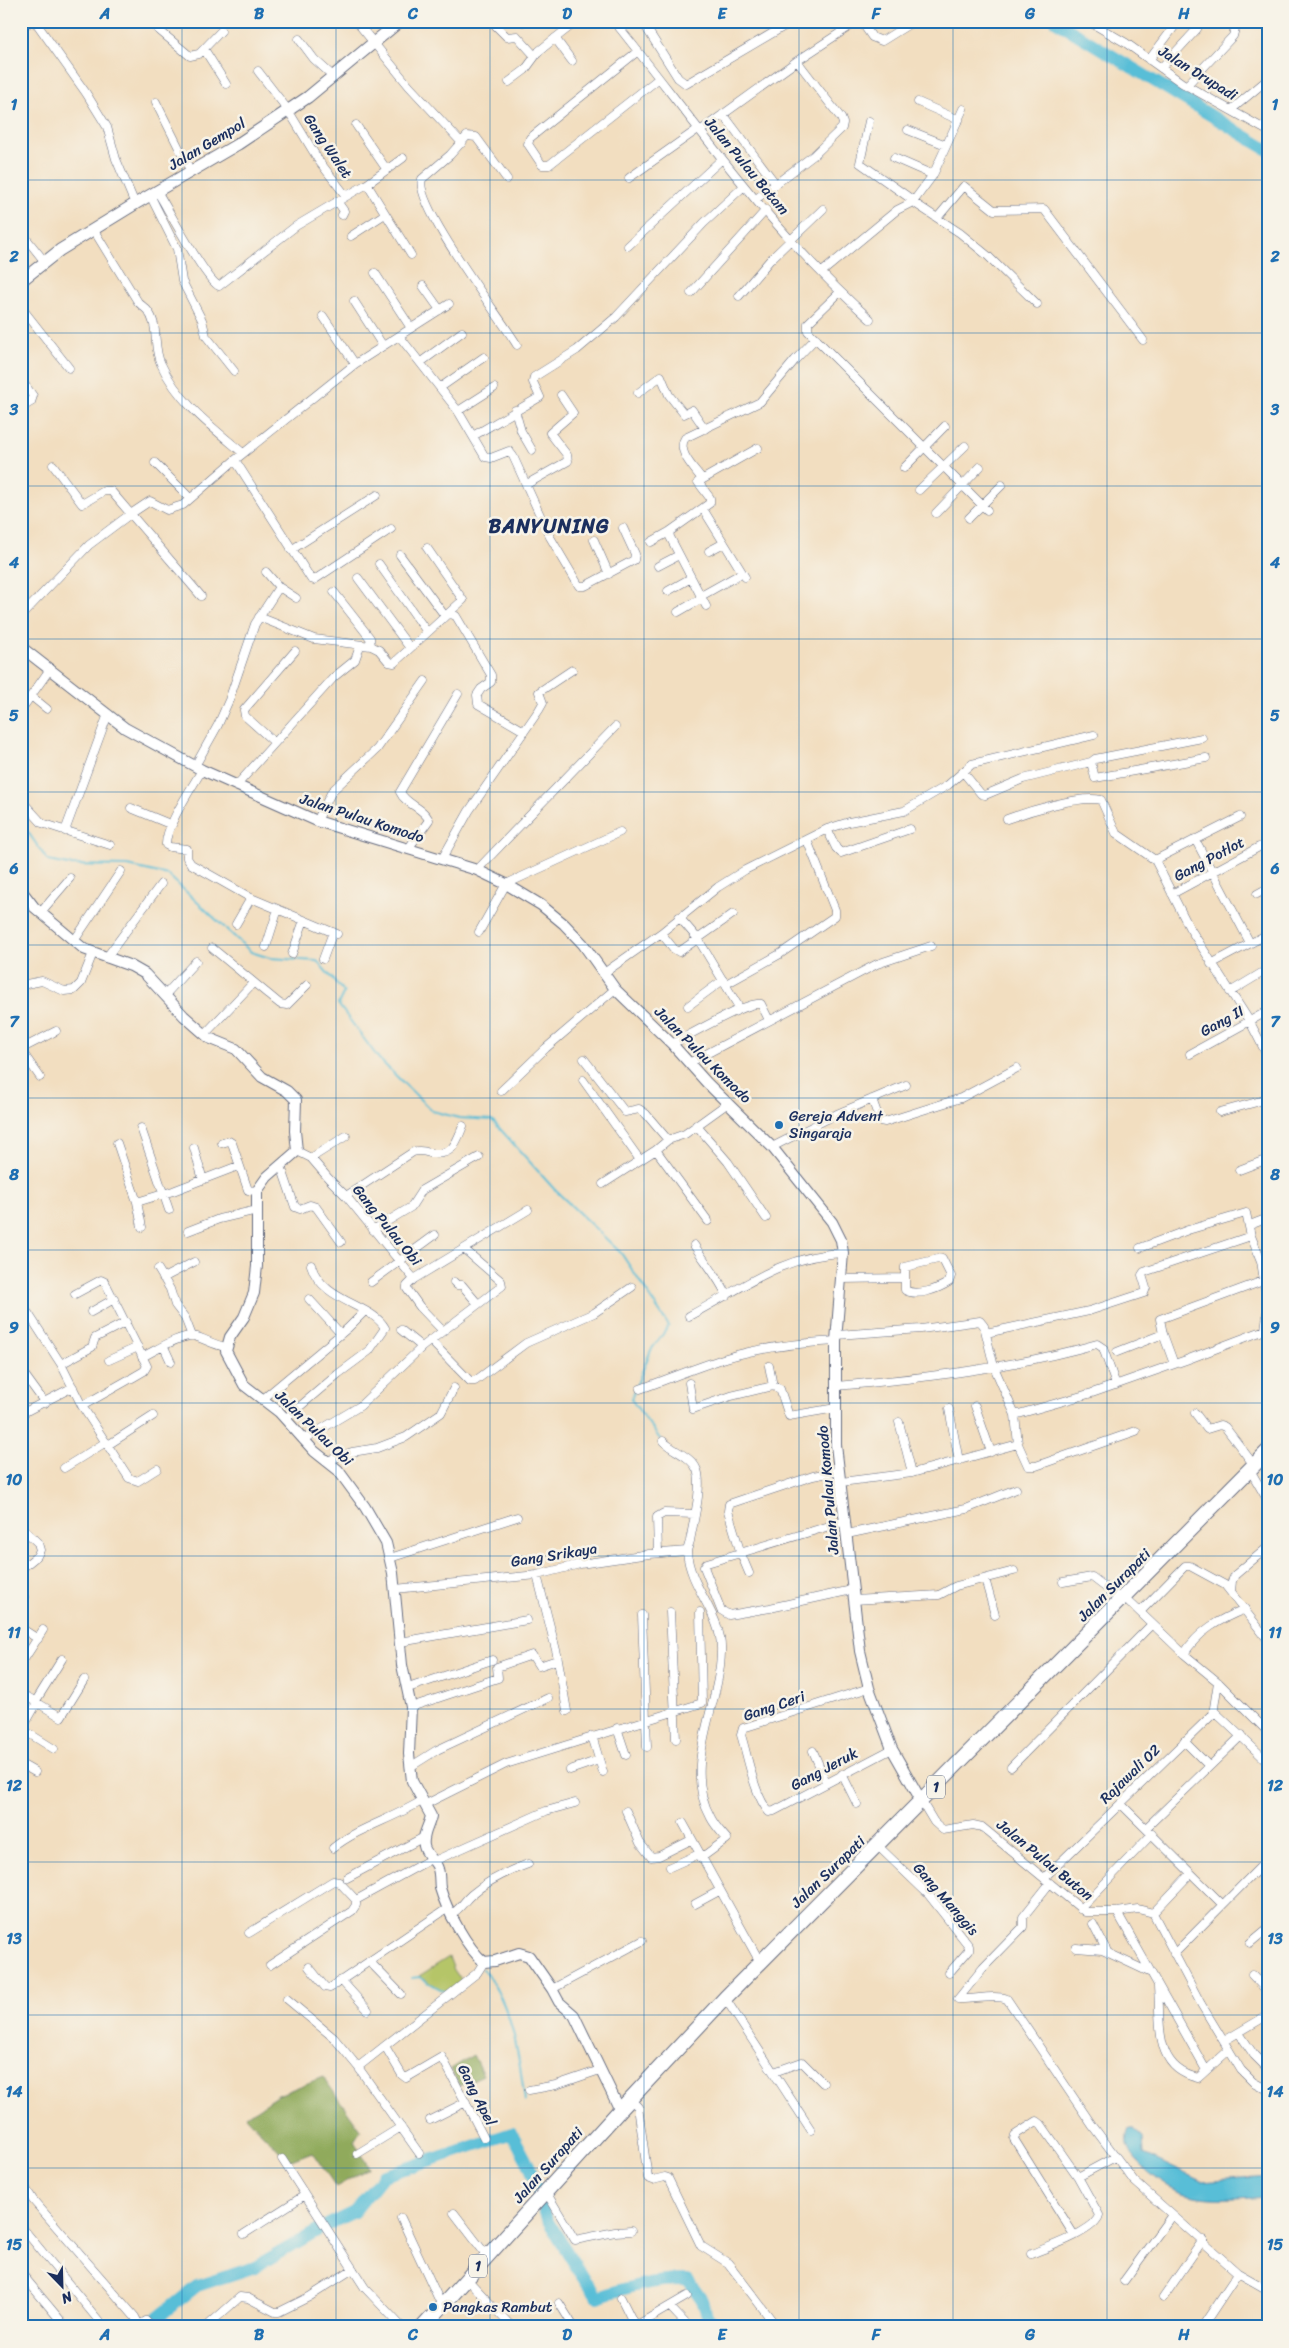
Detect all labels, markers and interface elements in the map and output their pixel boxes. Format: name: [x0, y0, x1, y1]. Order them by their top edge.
text: A: [99, 0, 110, 28]
text: B: [254, 0, 265, 28]
text: C: [407, 0, 419, 28]
text: D: [562, 0, 572, 28]
text: E: [718, 0, 728, 28]
text: F: [871, 0, 882, 28]
text: G: [1024, 0, 1036, 28]
text: H: [1177, 0, 1190, 28]
street label: Jalan Drupadi: [1153, 38, 1243, 108]
text: 1: [11, 90, 18, 119]
text: 1: [1272, 90, 1279, 119]
street label: Gang Walet: [297, 108, 360, 184]
street label: Jalan Gempol: [162, 110, 251, 178]
street label: Jalan Pulau Batam: [697, 110, 796, 221]
text: 2: [8, 242, 19, 271]
text: 2: [1269, 242, 1280, 271]
text: 3: [9, 395, 19, 424]
text: 3: [1270, 395, 1280, 424]
district label: BANYUNING: [488, 509, 610, 544]
text: 4: [8, 548, 19, 577]
text: 4: [1269, 548, 1280, 577]
text: 5: [9, 701, 19, 730]
text: 5: [1270, 701, 1280, 730]
street label: Jalan Pulau Komodo: [296, 785, 428, 850]
street label: Gang Potlot: [1169, 829, 1250, 889]
text: 6: [8, 854, 19, 883]
text: 6: [1269, 854, 1280, 883]
street label: Gang II: [1195, 998, 1249, 1044]
street label: Jalan Pulau Komodo: [647, 999, 758, 1110]
text: 7: [9, 1007, 20, 1036]
text: 7: [1270, 1007, 1281, 1036]
place label: Gereja Advent Singaraja: [789, 1103, 884, 1146]
marker: Gereja Advent Singaraja: [773, 1119, 785, 1131]
text: 8: [8, 1160, 19, 1189]
text: 8: [1269, 1160, 1280, 1189]
street label: Gang Pulau Obi: [346, 1178, 429, 1272]
text: 9: [9, 1313, 19, 1342]
text: 9: [1270, 1313, 1280, 1342]
street label: Jalan Pulau Obi: [268, 1383, 360, 1473]
street label: Jalan Pulau Komodo: [809, 1424, 847, 1556]
text: 10: [6, 1465, 22, 1494]
text: 10: [1267, 1465, 1283, 1494]
street label: Gang Srikaya: [509, 1535, 599, 1575]
street label: Jalan Surapati: [1070, 1541, 1158, 1629]
text: 11: [7, 1618, 21, 1647]
text: 11: [1268, 1618, 1282, 1647]
street label: Gang Ceri: [740, 1683, 809, 1729]
street label: Rajawali 02: [1093, 1738, 1167, 1810]
street label: Gang Jeruk: [786, 1740, 863, 1798]
text: 12: [6, 1771, 23, 1800]
text: 12: [1267, 1771, 1284, 1800]
road number: 1: [927, 1775, 945, 1798]
street label: Jalan Pulau Buton: [990, 1812, 1099, 1908]
street label: Jalan Surapati: [784, 1829, 872, 1915]
street label: Gang Manggis: [907, 1856, 986, 1942]
text: 13: [6, 1924, 22, 1953]
text: 13: [1267, 1924, 1283, 1953]
street label: Gang Apel: [450, 2060, 504, 2131]
text: 14: [6, 2077, 22, 2106]
text: 14: [1267, 2077, 1283, 2106]
street label: Jalan Surapati: [506, 2120, 590, 2210]
text: 15: [6, 2230, 23, 2259]
text: 15: [1267, 2230, 1284, 2259]
road number: 1: [469, 2254, 487, 2278]
north arrow: [38, 2260, 88, 2310]
text: N: [57, 2284, 77, 2311]
place label: Pangkas Rambut: [443, 2294, 553, 2320]
marker: Pangkas Rambut: [427, 2301, 439, 2313]
text: A: [99, 2320, 110, 2348]
text: B: [254, 2320, 265, 2348]
text: C: [407, 2320, 419, 2348]
text: D: [562, 2320, 572, 2348]
text: E: [718, 2320, 728, 2348]
text: F: [871, 2320, 882, 2348]
text: G: [1024, 2320, 1036, 2348]
text: H: [1177, 2320, 1190, 2348]

